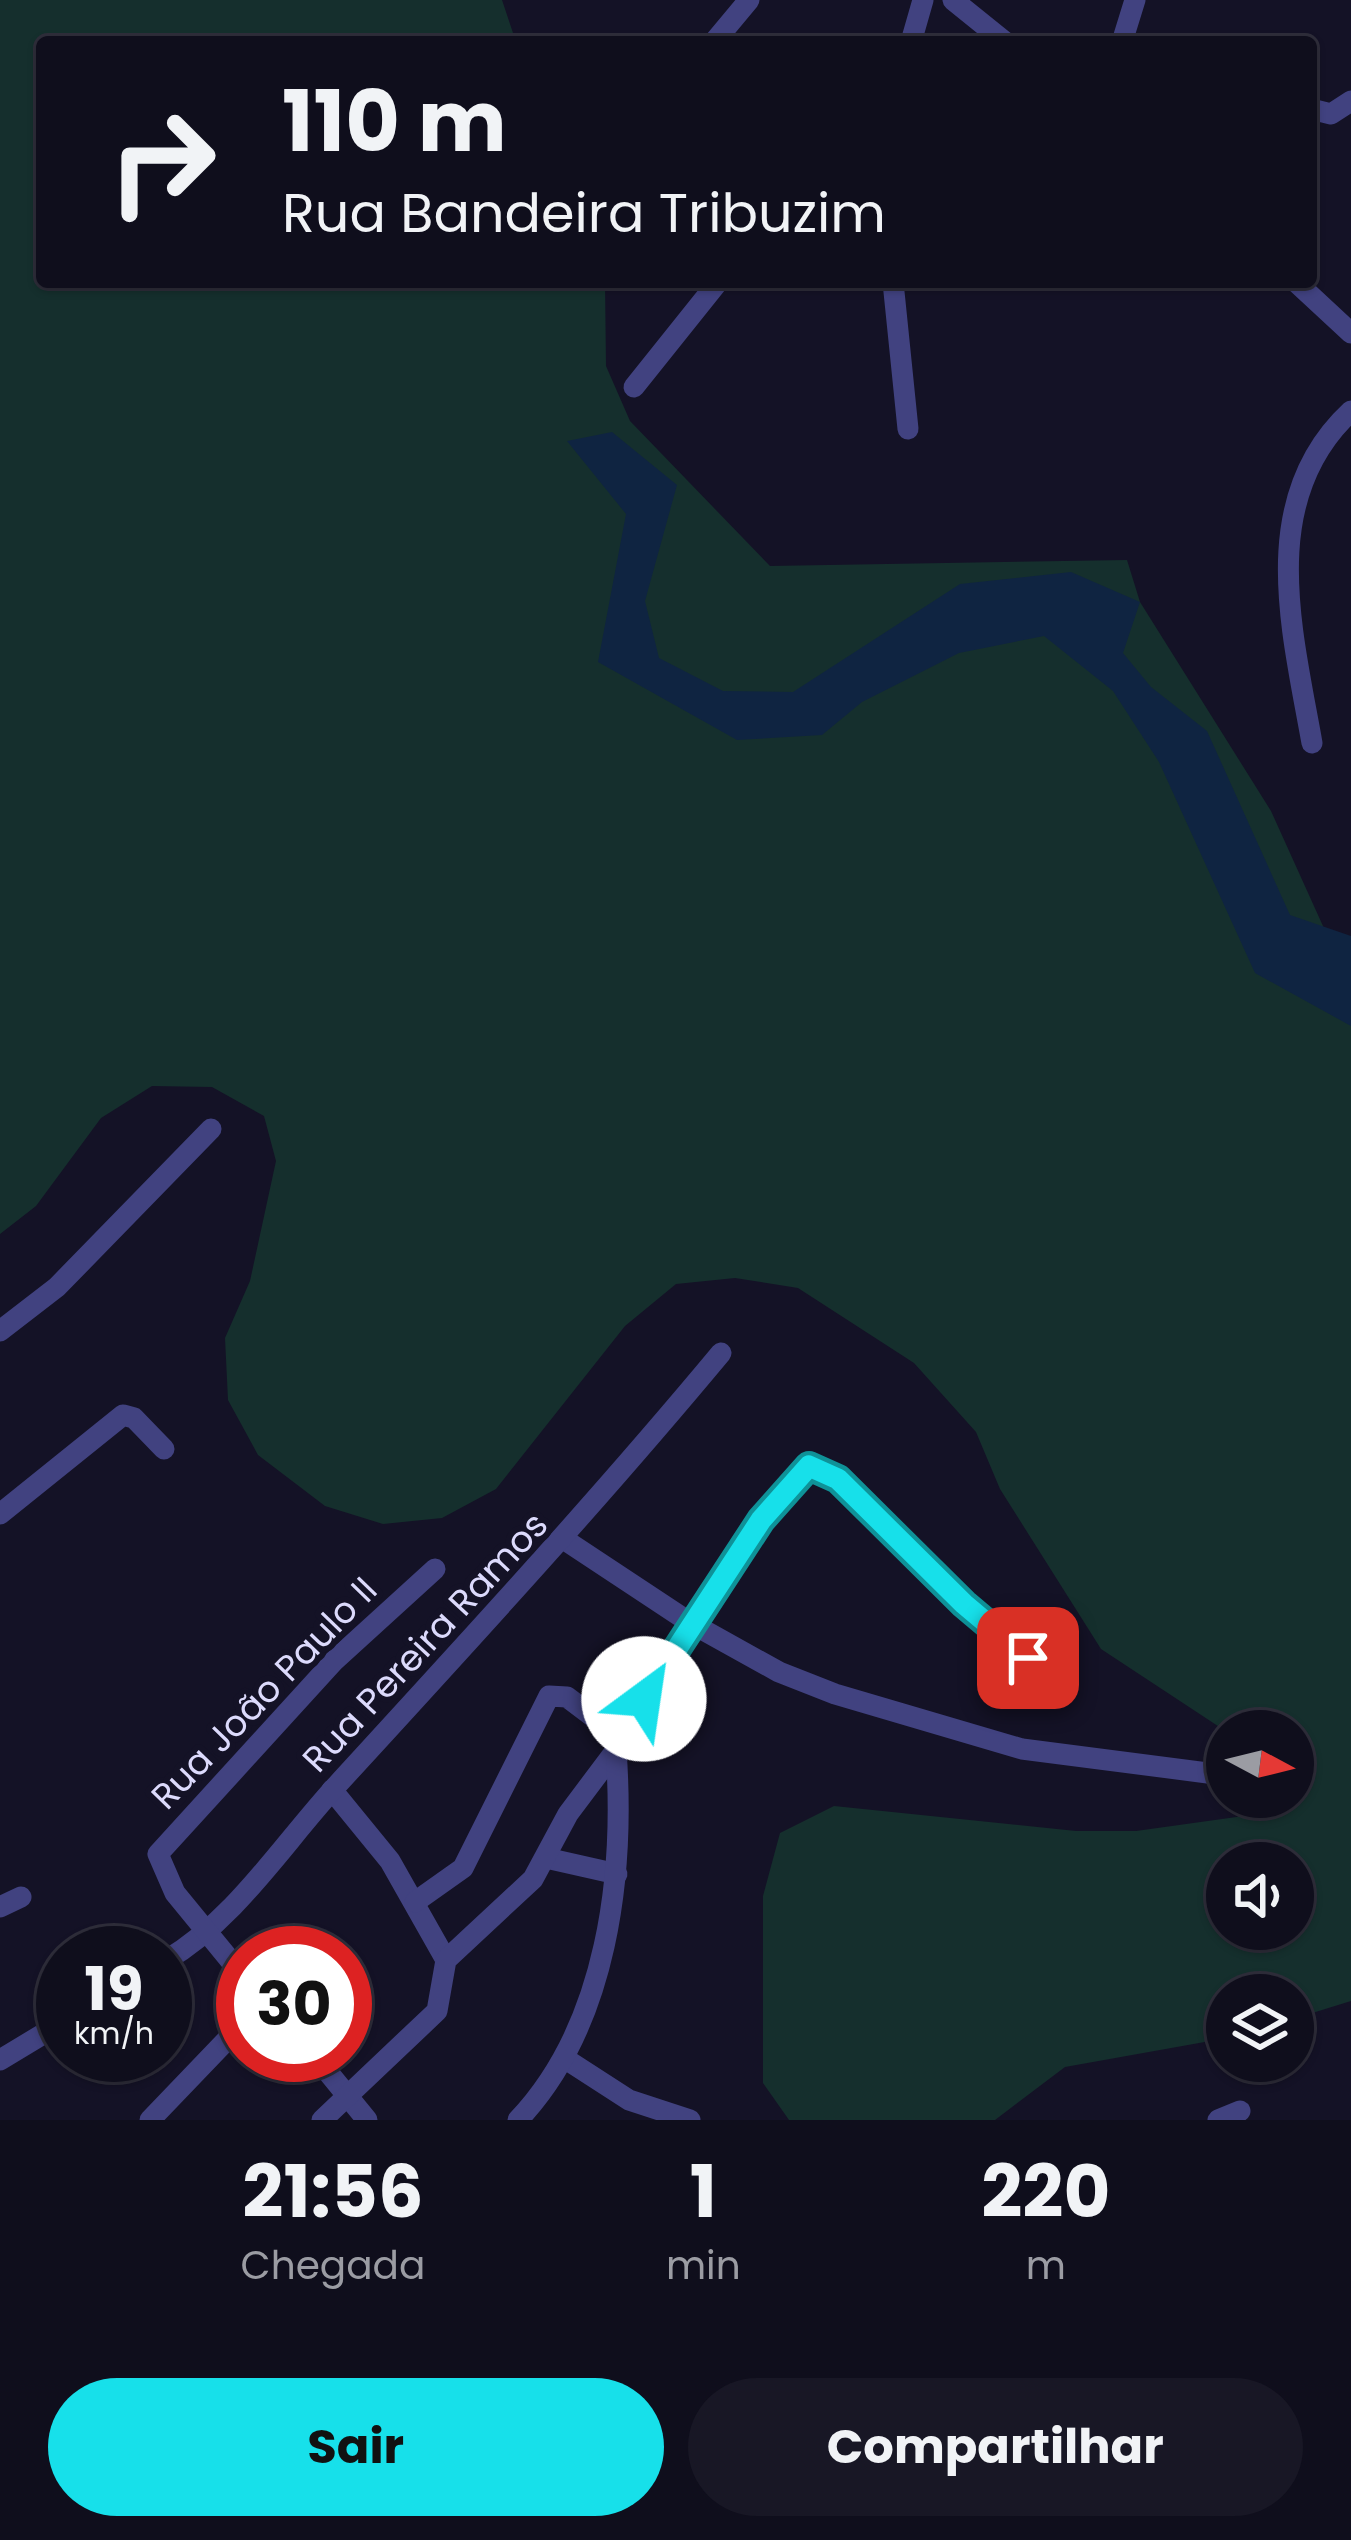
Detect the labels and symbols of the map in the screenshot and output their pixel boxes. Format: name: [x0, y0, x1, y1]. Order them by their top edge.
street label: Rua Pereira Ramos: [291, 1501, 559, 1783]
street label: Rua João Paulo II: [140, 1565, 388, 1821]
pin: [977, 1607, 1079, 1709]
position arrow: [581, 1636, 707, 1762]
north arrow: [1206, 1710, 1314, 1818]
speed limit sign: 30: [216, 1926, 372, 2082]

